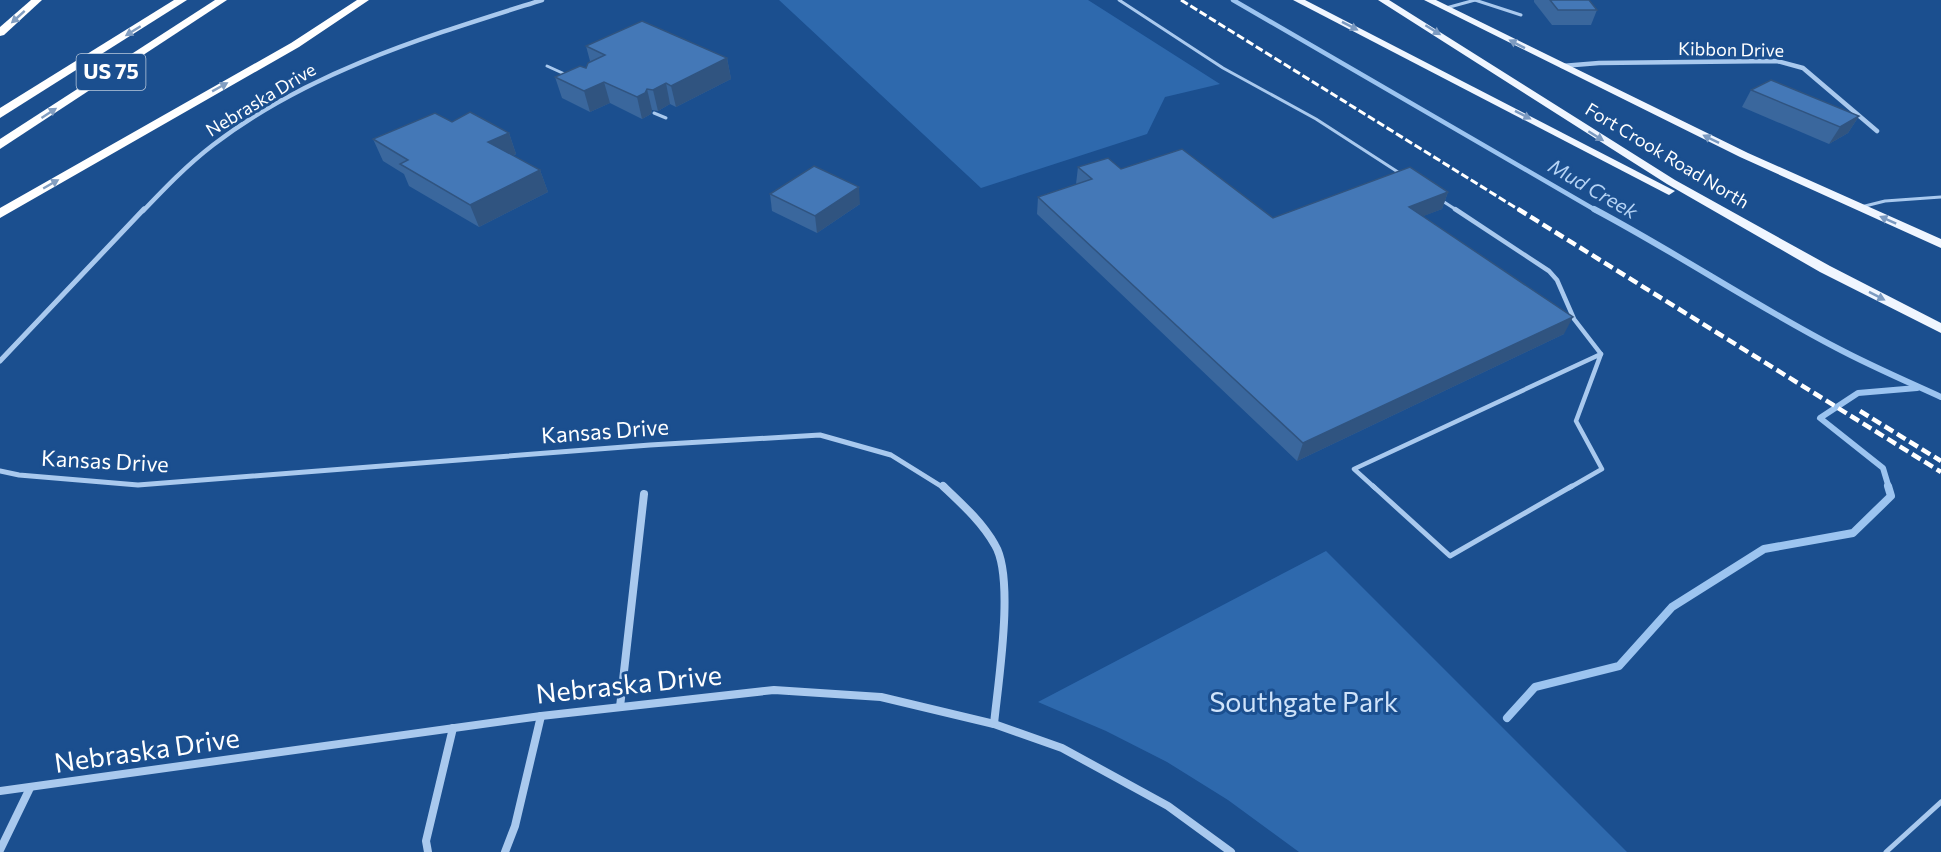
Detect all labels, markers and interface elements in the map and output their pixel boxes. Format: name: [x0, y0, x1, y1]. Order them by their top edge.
one-way arrow: [11, 10, 26, 24]
one-way arrow: [1341, 22, 1358, 31]
one-way arrow: [1425, 24, 1441, 35]
one-way arrow: [125, 25, 141, 36]
street label: Kibbon Drive: [1678, 37, 1784, 61]
one-way arrow: [1508, 39, 1525, 48]
road number: US 75: [76, 54, 146, 90]
street label: Nebraska Drive: [201, 58, 319, 141]
one-way arrow: [212, 82, 229, 92]
street label: Fort Crook Road North: [1582, 97, 1753, 213]
one-way arrow: [41, 108, 57, 119]
one-way arrow: [1515, 110, 1532, 120]
one-way arrow: [1588, 131, 1604, 142]
one-way arrow: [1702, 134, 1719, 143]
water label: Mud Creek: [1545, 153, 1643, 224]
one-way arrow: [43, 179, 59, 190]
one-way arrow: [1879, 216, 1896, 225]
one-way arrow: [1868, 291, 1885, 301]
street label: Kansas Drive: [540, 413, 670, 448]
street label: Kansas Drive: [41, 444, 170, 477]
street label: Nebraska Drive: [534, 657, 723, 710]
park label: Southgate Park: [1210, 685, 1399, 718]
street label: Nebraska Drive: [52, 720, 242, 779]

